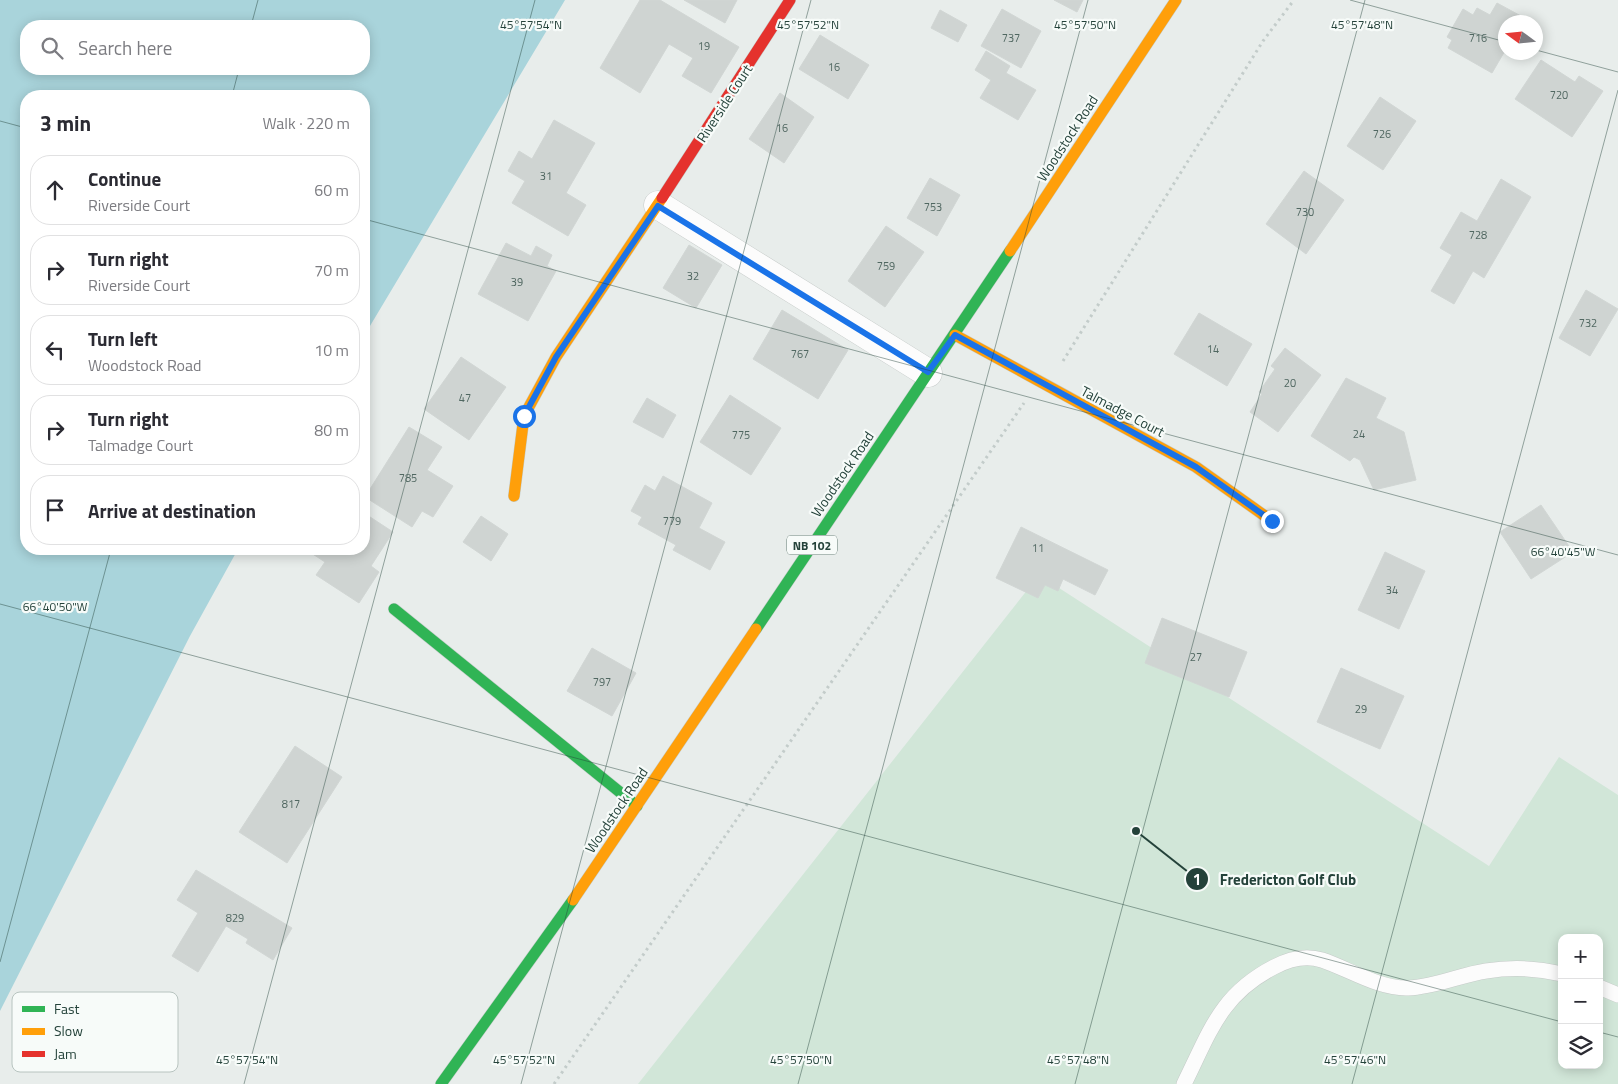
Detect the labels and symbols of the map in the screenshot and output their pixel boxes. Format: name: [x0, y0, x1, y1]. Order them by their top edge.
text: 45°57'54"N: [500, 15, 562, 34]
text: 45°57'52"N: [777, 15, 839, 34]
text: 45°57'50"N: [1054, 15, 1116, 34]
text: 45°57'48"N: [1331, 15, 1393, 34]
north arrow: [1498, 15, 1543, 60]
house number: 737: [1002, 30, 1020, 46]
house number: 716: [1469, 30, 1487, 46]
house number: 19: [698, 38, 710, 54]
house number: 16: [828, 59, 840, 75]
street label: Riverside Court: [691, 60, 757, 146]
house number: 720: [1550, 87, 1568, 103]
street label: Woodstock Road: [1031, 91, 1103, 185]
house number: 16: [776, 120, 788, 136]
house number: 726: [1373, 126, 1391, 142]
house number: 31: [540, 168, 552, 184]
house number: 753: [924, 199, 942, 215]
house number: 730: [1296, 204, 1314, 220]
house number: 728: [1469, 227, 1487, 243]
house number: 759: [877, 258, 895, 274]
house number: 32: [687, 268, 699, 284]
house number: 39: [511, 274, 523, 290]
house number: 732: [1579, 315, 1597, 331]
house number: 14: [1207, 341, 1219, 357]
house number: 767: [791, 346, 809, 362]
house number: 20: [1284, 375, 1296, 391]
street label: Talmadge Court: [1077, 380, 1169, 442]
house number: 47: [459, 390, 471, 406]
route start: [513, 405, 536, 428]
house number: 24: [1353, 426, 1365, 442]
house number: 775: [732, 427, 750, 443]
street label: Woodstock Road: [806, 427, 878, 521]
house number: 785: [399, 470, 417, 486]
route end: [1261, 510, 1284, 533]
house number: 779: [663, 513, 681, 529]
road number: NB 102: [787, 536, 837, 554]
house number: 11: [1032, 540, 1044, 556]
text: 66°40'45"W: [1531, 542, 1596, 561]
house number: 34: [1386, 582, 1398, 598]
text: 66°40'50"W: [23, 597, 88, 616]
house number: 27: [1190, 649, 1202, 665]
house number: 797: [593, 674, 611, 690]
house number: 29: [1355, 701, 1367, 717]
street label: Woodstock Road: [580, 763, 652, 857]
house number: 817: [282, 796, 300, 812]
callout: Fredericton Golf Club: [1184, 864, 1366, 894]
text: 1: [1193, 868, 1201, 891]
text: Fredericton Golf Club: [1220, 868, 1356, 891]
house number: 829: [226, 910, 244, 926]
legend: [12, 992, 178, 1072]
text: Fast: [54, 998, 79, 1019]
text: Slow: [54, 1020, 83, 1041]
text: Jam: [54, 1043, 77, 1064]
text: 45°57'54"N: [216, 1050, 278, 1069]
text: 45°57'52"N: [493, 1050, 555, 1069]
text: 45°57'50"N: [770, 1050, 832, 1069]
text: 45°57'48"N: [1047, 1050, 1109, 1069]
text: 45°57'46"N: [1324, 1050, 1386, 1069]

